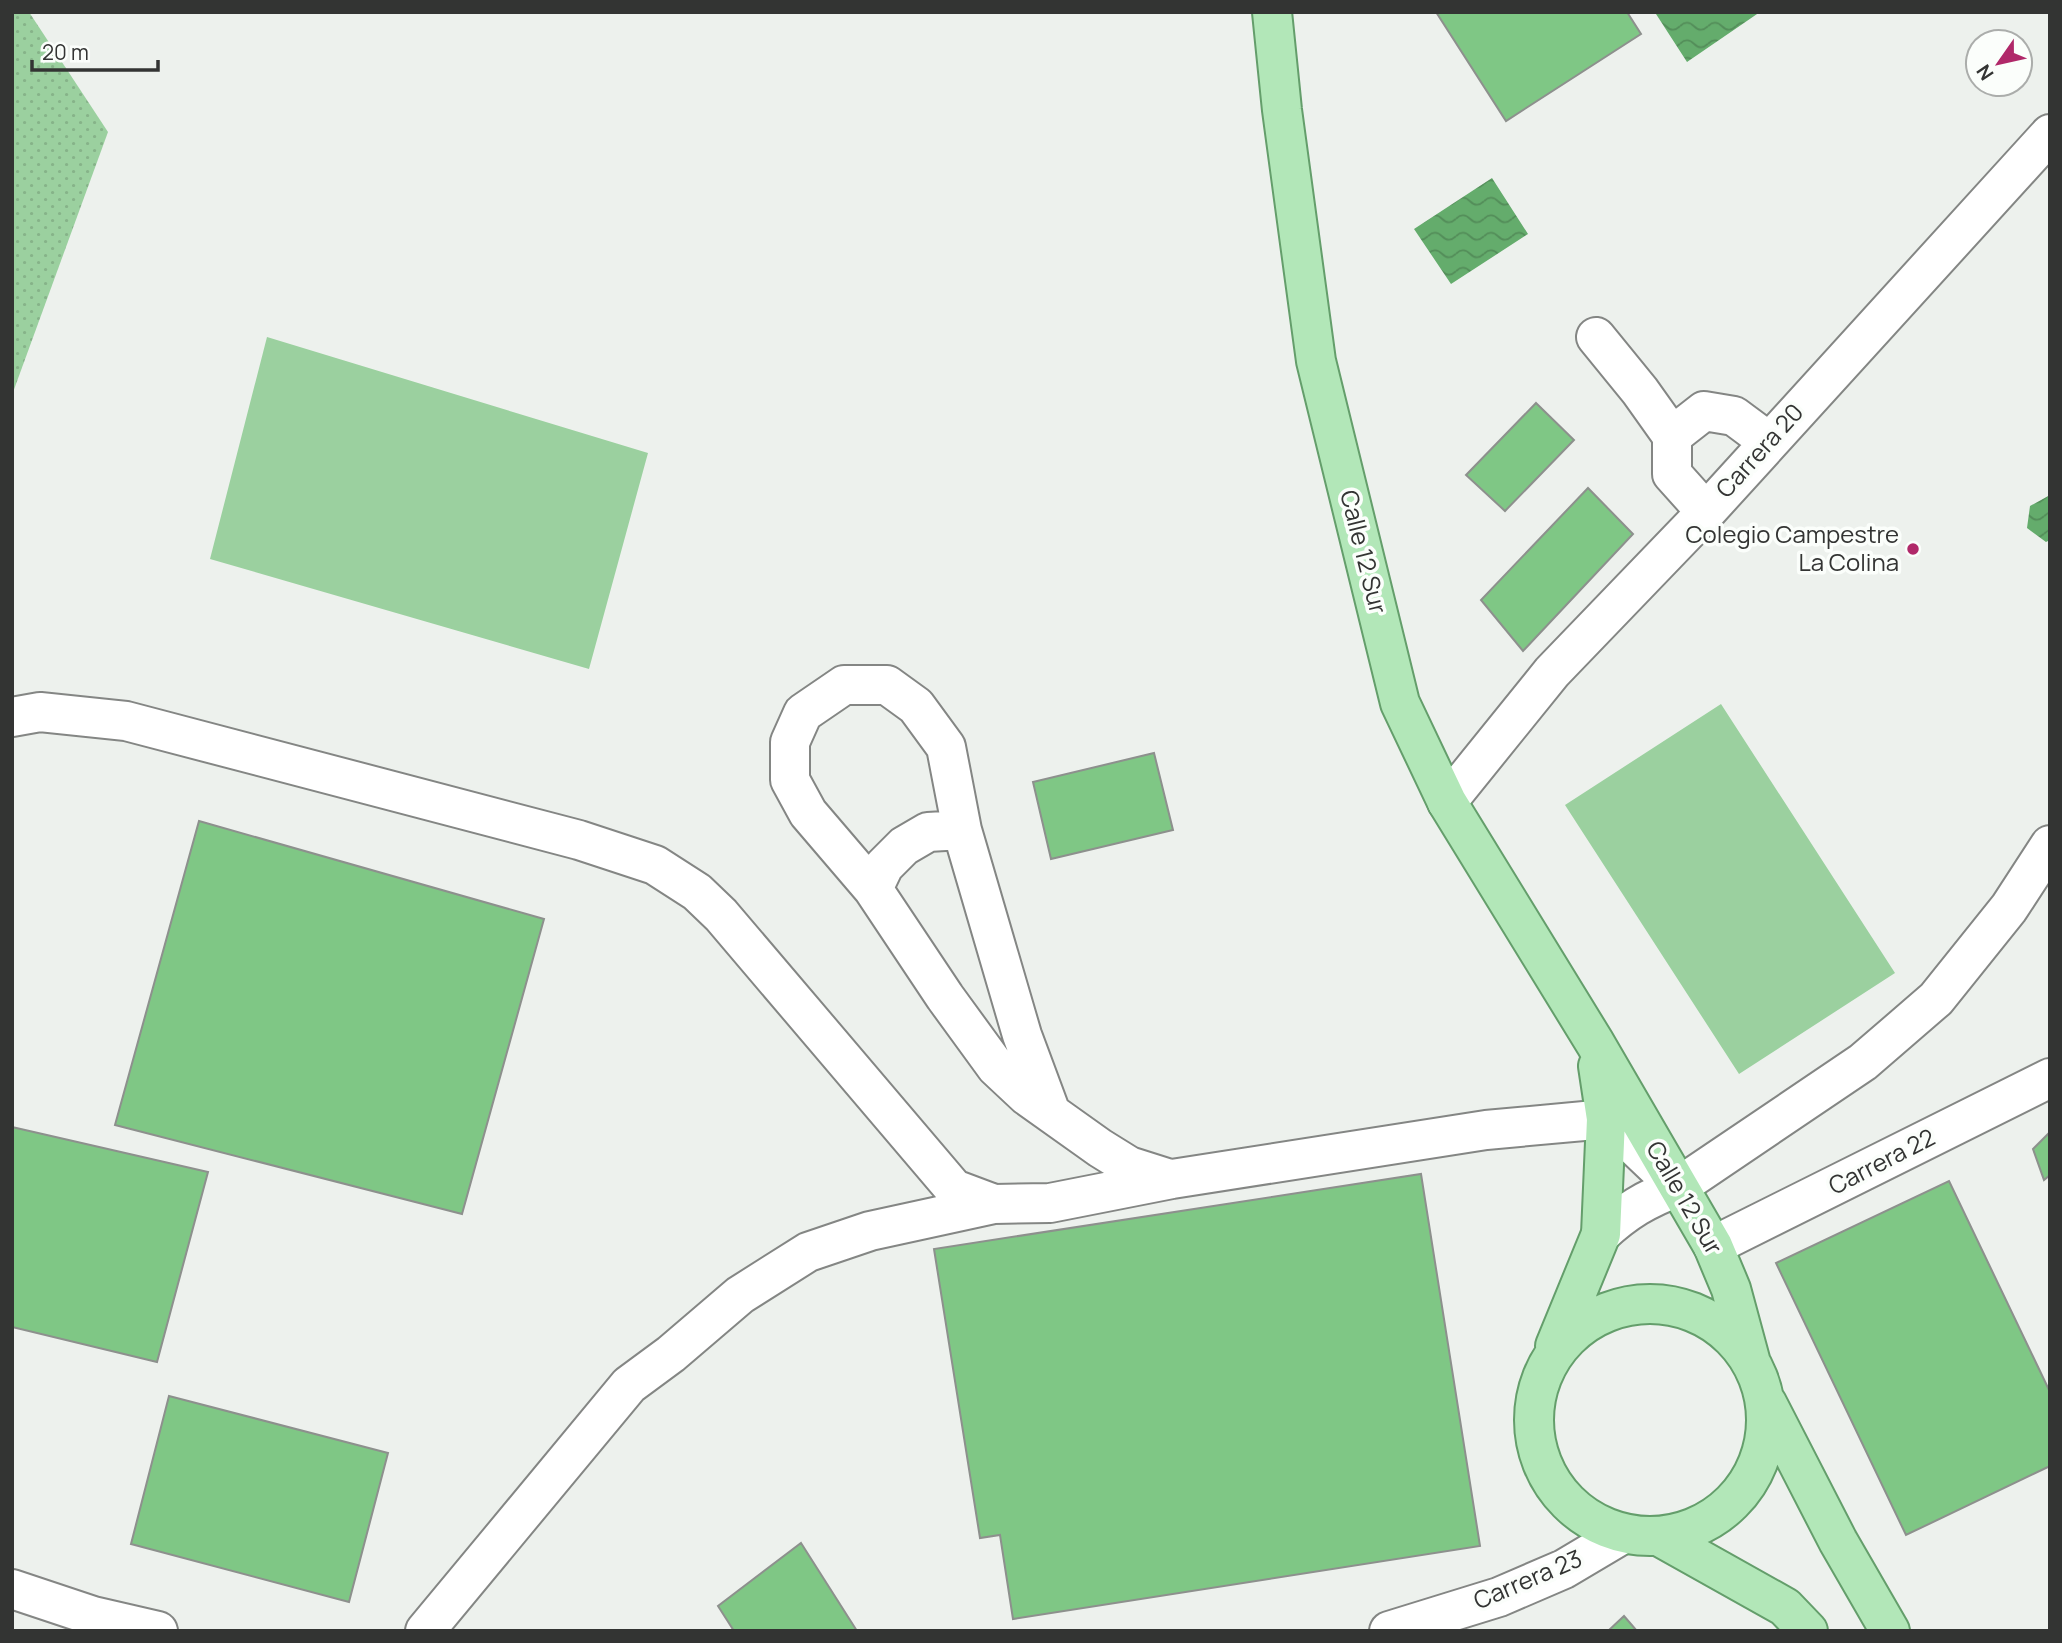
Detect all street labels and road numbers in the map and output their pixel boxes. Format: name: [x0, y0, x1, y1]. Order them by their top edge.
street label: Carrera 20: [1708, 396, 1810, 504]
street label: Calle 12 Sur: [1333, 486, 1396, 617]
street label: Carrera 22: [1822, 1120, 1940, 1202]
street label: Calle 12 Sur: [1639, 1134, 1731, 1260]
street label: Carrera 23: [1468, 1541, 1587, 1616]

